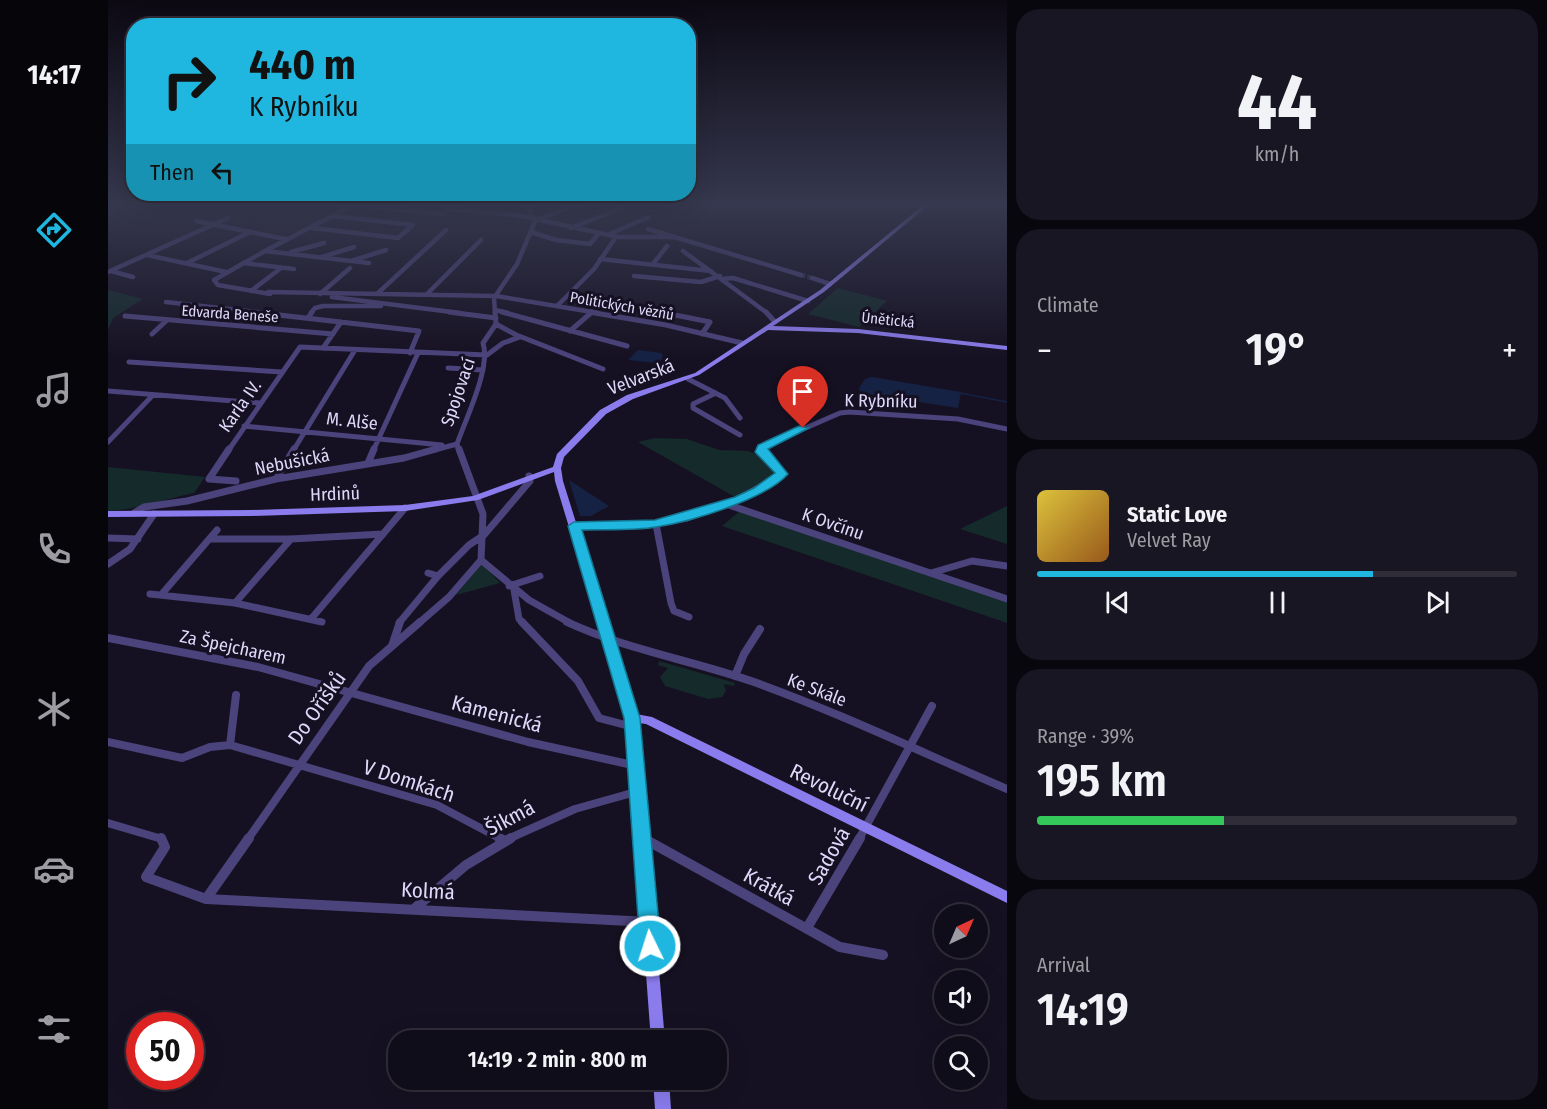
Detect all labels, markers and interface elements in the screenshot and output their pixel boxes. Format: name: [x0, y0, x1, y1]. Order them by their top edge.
text: 440 m: [249, 40, 356, 90]
icon: right: [150, 42, 228, 120]
text: 44: [1237, 56, 1317, 150]
text: 14:17: [27, 59, 81, 91]
text: K Rybníku: [249, 91, 359, 123]
text: km/h: [1255, 142, 1299, 166]
icon: left: [206, 156, 239, 189]
text: Then: [150, 159, 194, 186]
icon: directions: [33, 209, 75, 251]
street label: Politických vězňů: [569, 288, 675, 324]
text: Climate: [1037, 293, 1099, 317]
street label: Edvarda Beneše: [181, 302, 279, 326]
street label: Únětická: [861, 308, 915, 332]
text: 19°: [1246, 323, 1308, 377]
text: −: [1037, 331, 1052, 371]
text: +: [1502, 331, 1517, 371]
street label: Velvarská: [605, 354, 678, 400]
street label: Spojovací: [436, 355, 480, 429]
pin: [777, 366, 828, 428]
icon: music: [33, 369, 75, 411]
street label: Karla IV.: [214, 375, 266, 436]
icon: arrive: [786, 375, 819, 408]
street label: K Rybníku: [844, 389, 918, 413]
street label: M. Alše: [325, 407, 379, 435]
street label: Nebušická: [253, 444, 331, 480]
street label: Hrdinů: [310, 482, 360, 506]
text: Static Love: [1127, 501, 1227, 528]
street label: K Ovčínu: [799, 503, 867, 545]
icon: phone: [33, 528, 75, 570]
text: Velvet Ray: [1127, 528, 1211, 552]
icon: previous: [1101, 586, 1134, 619]
icon: pause: [1261, 586, 1294, 619]
icon: next: [1421, 586, 1454, 619]
street label: Za Špejcharem: [178, 625, 288, 669]
street label: Do Oříšků: [282, 666, 352, 750]
street label: Ke Skále: [784, 669, 850, 711]
icon: climate: [33, 688, 75, 730]
street label: Kamenická: [449, 689, 545, 739]
text: Range · 39%: [1037, 724, 1134, 748]
street label: V Domkách: [360, 754, 458, 808]
text: 195 km: [1037, 754, 1167, 808]
street label: Revoluční: [786, 758, 872, 818]
street label: Šikmá: [481, 794, 539, 842]
street label: Sadová: [802, 823, 856, 889]
icon: car: [33, 848, 75, 890]
street label: Krátká: [739, 862, 799, 912]
street label: Kolmá: [400, 877, 456, 905]
north arrow: [934, 904, 988, 958]
map controls: [934, 904, 988, 1090]
position arrow: [618, 914, 682, 978]
text: Arrival: [1037, 953, 1090, 977]
button: sound: [934, 970, 988, 1024]
text: 14:19: [1037, 983, 1129, 1037]
icon: filters: [33, 1008, 75, 1050]
speed limit sign: 50: [126, 1012, 204, 1090]
button: search: [934, 1036, 988, 1090]
text: 14:19 · 2 min · 800 m: [468, 1046, 647, 1073]

